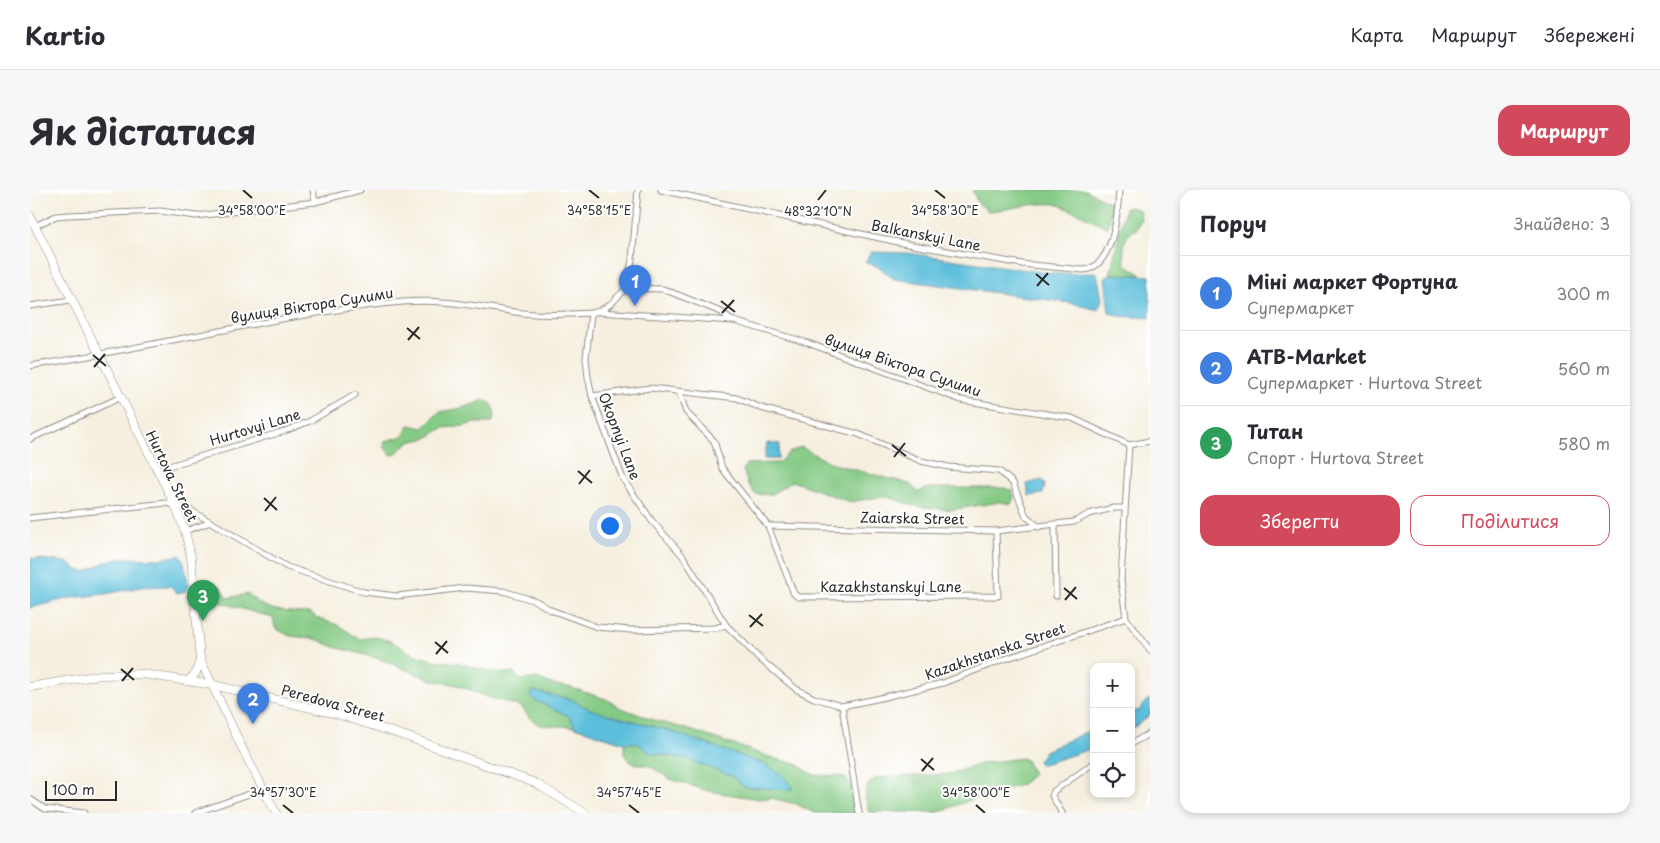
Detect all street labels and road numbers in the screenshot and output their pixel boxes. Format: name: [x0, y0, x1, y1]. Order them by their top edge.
street label: Balkanskyi Lane: [869, 214, 983, 256]
street label: вулиця Віктора Сулими: [229, 282, 395, 328]
street label: вулиця Віктора Сулими: [822, 328, 984, 402]
street label: Okopnyi Lane: [594, 389, 646, 483]
street label: Hurtovyi Lane: [207, 403, 303, 451]
street label: Hurtova Street: [141, 427, 203, 526]
street label: Zaiarska Street: [860, 507, 964, 529]
street label: Kazakhstanskyi Lane: [820, 576, 962, 597]
street label: Kazakhstanska Street: [922, 617, 1068, 685]
street label: Peredova Street: [279, 679, 387, 727]

